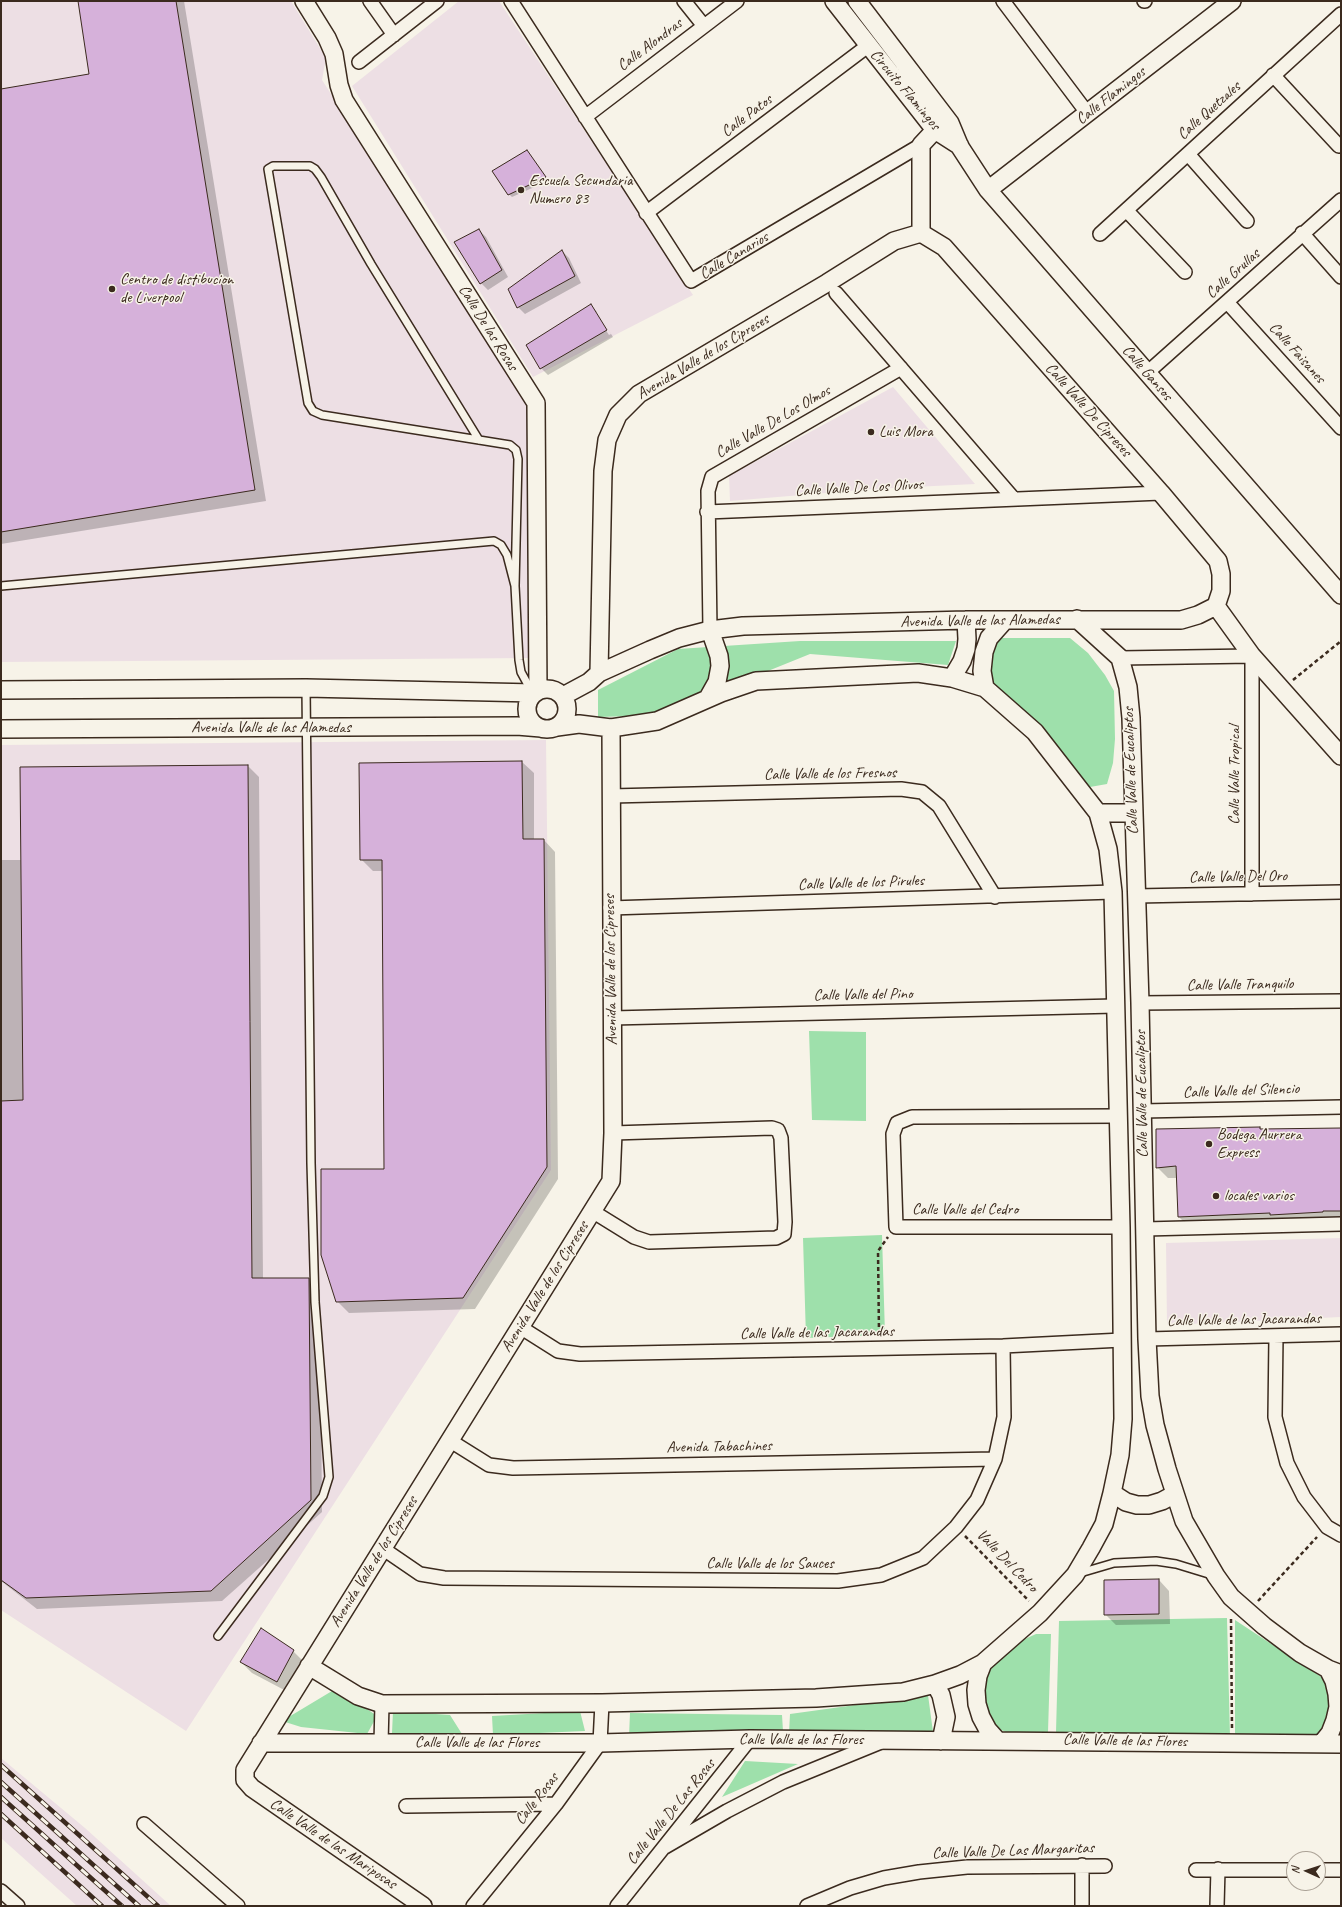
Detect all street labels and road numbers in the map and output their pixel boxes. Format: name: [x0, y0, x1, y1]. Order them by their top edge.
street label: Calle Alondras: [614, 14, 686, 76]
street label: Circuito Flamingos: [866, 46, 944, 134]
street label: Calle Flamingos: [1072, 63, 1150, 129]
street label: Calle Quetzales: [1173, 78, 1245, 144]
street label: Calle Patos: [718, 91, 776, 141]
street label: Calle Canarios: [696, 228, 772, 284]
street label: Calle Grullas: [1202, 245, 1264, 303]
street label: Calle De las Rosas: [454, 281, 522, 375]
street label: Avenida Valle de los Cipreses: [634, 310, 772, 404]
street label: Calle Faisanes: [1265, 318, 1329, 388]
street label: Calle Gansos: [1118, 341, 1176, 405]
street label: Calle Valle De Cipreses: [1041, 359, 1135, 461]
street label: Calle Valle De Los Olmos: [712, 381, 834, 463]
street label: Calle Valle De Los Olivos: [795, 475, 923, 501]
street label: Avenida Valle de las Alamedas: [900, 610, 1060, 632]
street label: Calle Valle de Eucaliptos: [1119, 707, 1143, 835]
street label: Avenida Valle de las Alamedas: [191, 718, 351, 738]
street label: Calle Valle Tropical: [1225, 725, 1245, 825]
street label: Calle Valle de los Fresnos: [764, 763, 896, 785]
street label: Calle Valle Del Oro: [1189, 867, 1287, 887]
street label: Calle Valle de los Pirules: [798, 871, 924, 895]
street label: Avenida Valle de los Cipreses: [600, 895, 622, 1045]
street label: Calle Valle Tranquilo: [1186, 974, 1294, 996]
street label: Calle Valle del Pino: [813, 985, 913, 1005]
street label: Calle Valle de Eucaliptos: [1131, 1030, 1153, 1158]
street label: Calle Valle del Silencio: [1183, 1079, 1299, 1103]
street label: Calle Valle del Cedro: [912, 1200, 1018, 1220]
street label: Avenida Valle de los Cipreses: [497, 1218, 593, 1356]
street label: Calle Valle de las Jacarandas: [1167, 1309, 1321, 1331]
street label: Calle Valle de las Jacarandas: [740, 1322, 894, 1344]
street label: Avenida Tabachines: [666, 1436, 772, 1458]
street label: Avenida Valle de los Cipreses: [326, 1493, 422, 1631]
street label: Valle Del Cedro: [972, 1525, 1042, 1597]
street label: Calle Valle de los Sauces: [706, 1554, 834, 1574]
street label: Calle Valle de las Flores: [739, 1730, 863, 1750]
street label: Calle Valle de las Flores: [1063, 1730, 1187, 1752]
street label: Calle Valle de las Flores: [415, 1733, 539, 1753]
street label: Calle Valle De Las Rosas: [622, 1755, 720, 1869]
street label: Calle Rosas: [511, 1769, 563, 1829]
street label: Calle Valle de las Mariposas: [266, 1794, 400, 1894]
street label: Calle Valle De Las Margaritas: [932, 1839, 1094, 1863]

